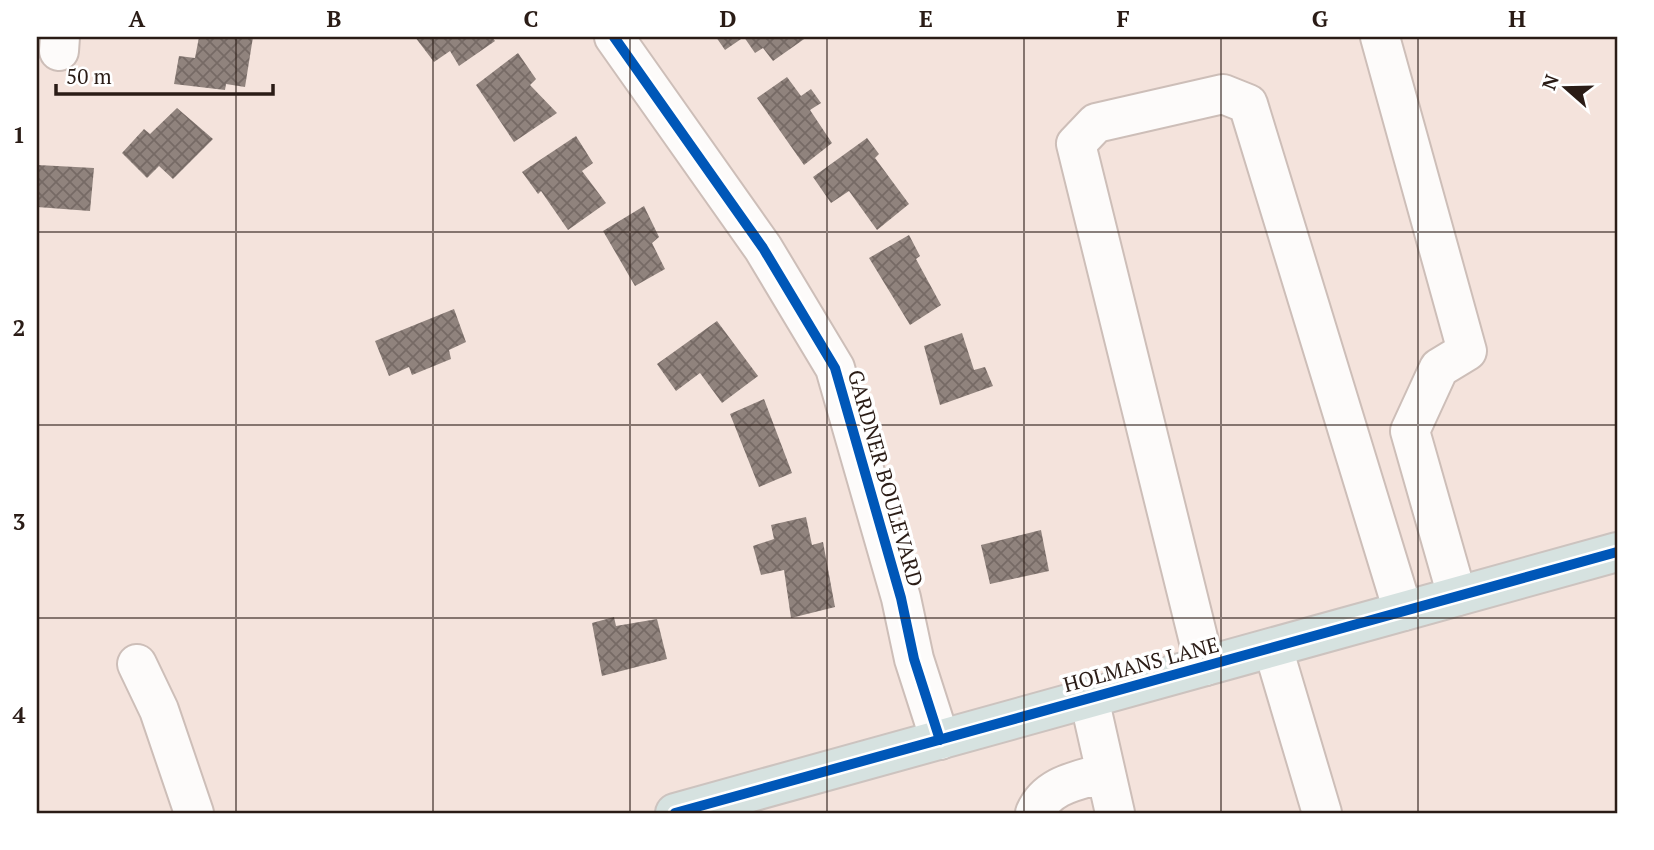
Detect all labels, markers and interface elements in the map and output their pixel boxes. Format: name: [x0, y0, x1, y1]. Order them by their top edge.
text: A: [129, 3, 146, 34]
text: B: [327, 3, 342, 34]
text: C: [524, 3, 539, 34]
text: D: [720, 3, 737, 34]
text: E: [919, 3, 933, 34]
text: F: [1116, 3, 1130, 34]
text: G: [1312, 3, 1329, 34]
text: H: [1508, 3, 1526, 34]
scale bar: [56, 52, 273, 96]
north arrow: [1532, 52, 1602, 122]
text: 50 m: [66, 62, 112, 90]
text: N: [1535, 70, 1564, 93]
text: 1: [13, 119, 26, 150]
text: 2: [13, 312, 26, 343]
street label: GARDNER BOULEVARD: [842, 366, 930, 590]
text: 3: [13, 506, 26, 537]
street label: HOLMANS LANE: [1060, 630, 1222, 698]
text: 4: [13, 699, 26, 730]

